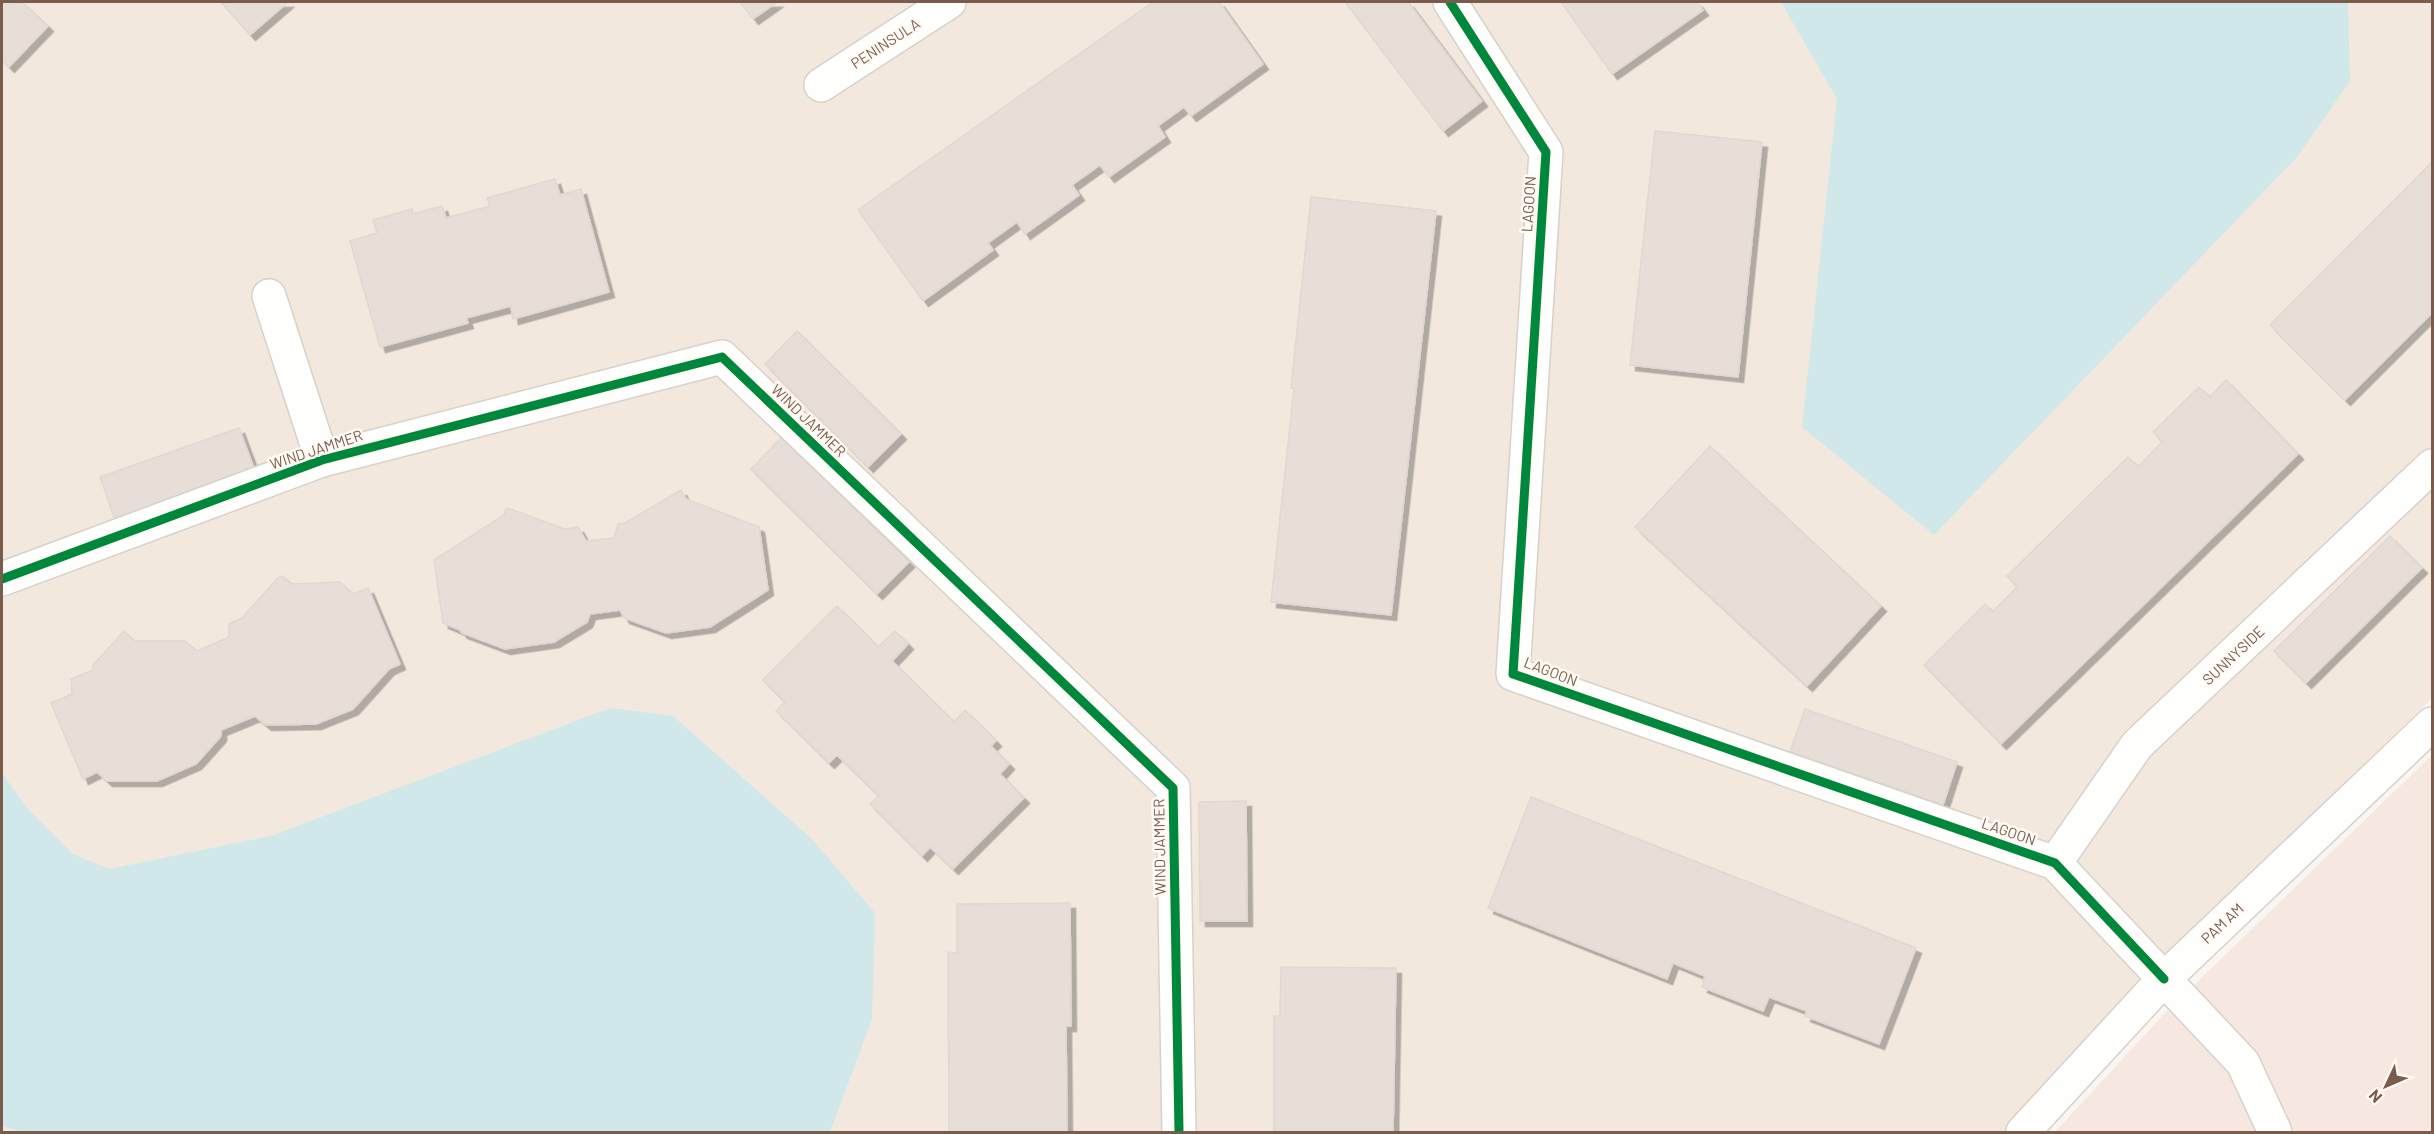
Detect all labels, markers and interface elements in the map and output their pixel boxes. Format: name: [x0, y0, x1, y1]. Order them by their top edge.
street label: PENINSULA: [847, 14, 923, 72]
street label: LAGOON: [1517, 175, 1539, 233]
street label: WIND JAMMER: [768, 380, 850, 460]
street label: WIND JAMMER: [267, 426, 365, 472]
street label: SUNNYSIDE: [2198, 622, 2268, 688]
street label: LAGOON: [1522, 653, 1580, 689]
street label: WIND JAMMER: [1149, 799, 1169, 895]
street label: LAGOON: [1980, 813, 2038, 849]
street label: PAM AM: [2197, 899, 2247, 947]
north arrow: [2356, 1056, 2416, 1116]
text: N: [2364, 1086, 2385, 1107]

